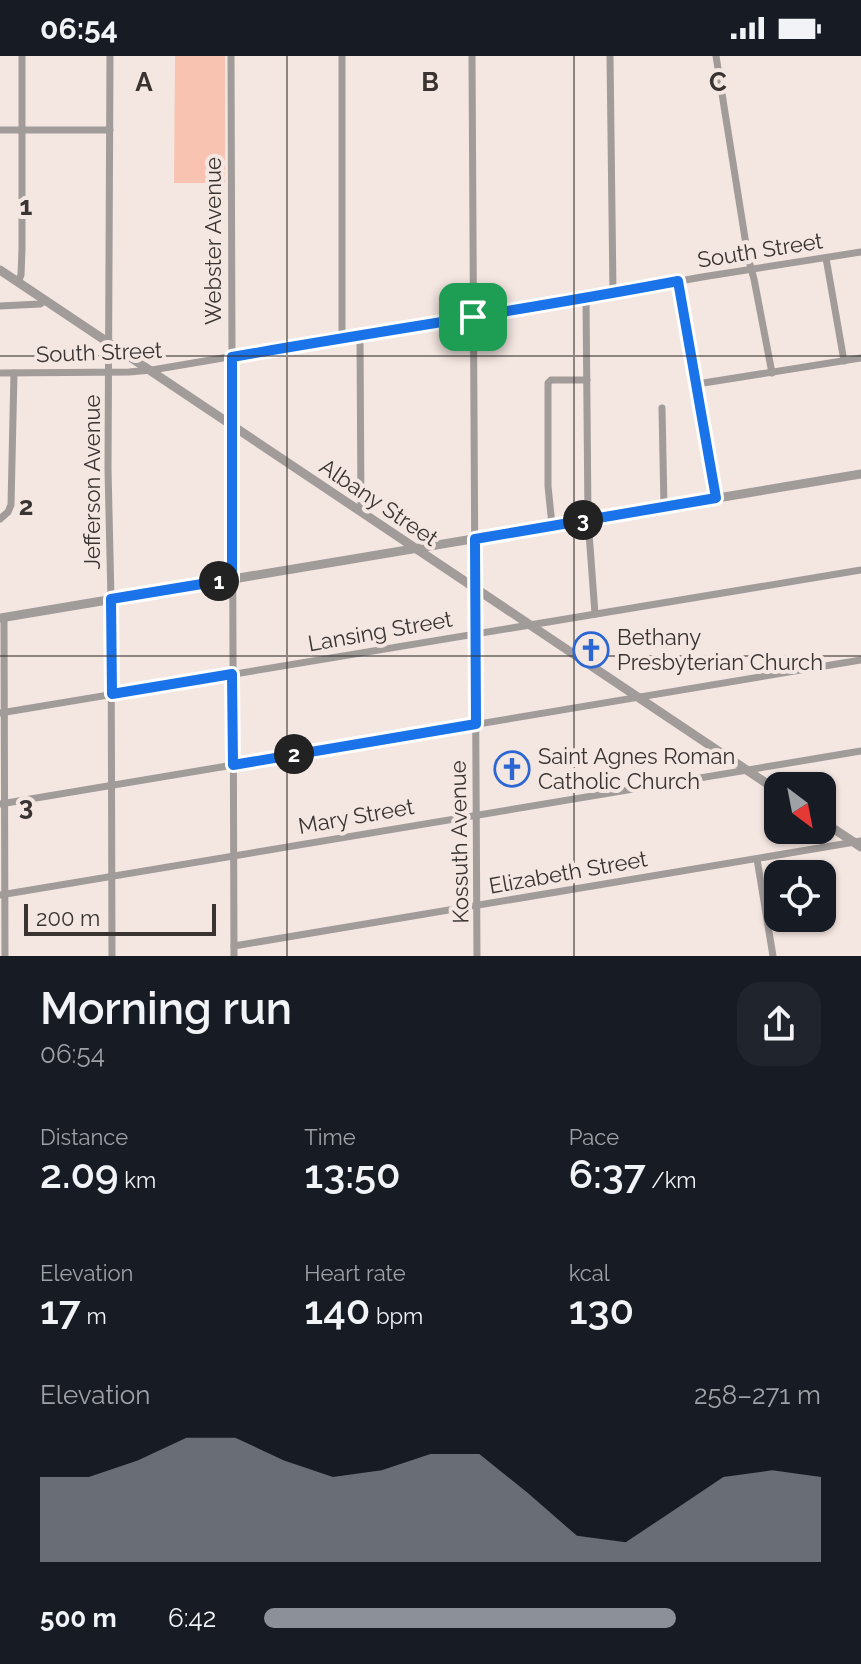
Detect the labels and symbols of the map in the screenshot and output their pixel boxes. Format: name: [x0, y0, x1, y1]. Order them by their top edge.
text: A: [135, 67, 153, 97]
text: B: [421, 67, 439, 97]
text: C: [709, 67, 727, 97]
street label: Webster Avenue: [200, 157, 226, 325]
text: 1: [20, 191, 33, 221]
street label: South Street: [696, 227, 825, 273]
pin: [439, 283, 507, 351]
street label: South Street: [35, 337, 163, 367]
street label: Jefferson Avenue: [79, 394, 105, 569]
street label: Albany Street: [315, 453, 444, 551]
text: 2: [19, 491, 33, 521]
pin: 3: [563, 500, 603, 540]
pin: 1: [199, 561, 239, 601]
street label: Lansing Street: [306, 605, 455, 656]
place label: Bethany Presbyterian Church: [617, 624, 823, 675]
church icon: Bethany Presbyterian Church: [572, 631, 610, 669]
pin: 2: [274, 734, 314, 774]
place label: Saint Agnes Roman Catholic Church: [538, 743, 735, 794]
church icon: Saint Agnes Roman Catholic Church: [493, 750, 531, 788]
street label: Kossuth Avenue: [445, 760, 473, 924]
north arrow: [764, 772, 836, 844]
text: 3: [19, 791, 33, 821]
street label: Mary Street: [296, 793, 416, 839]
street label: Elizabeth Street: [487, 845, 650, 899]
scale bar: [24, 900, 216, 936]

